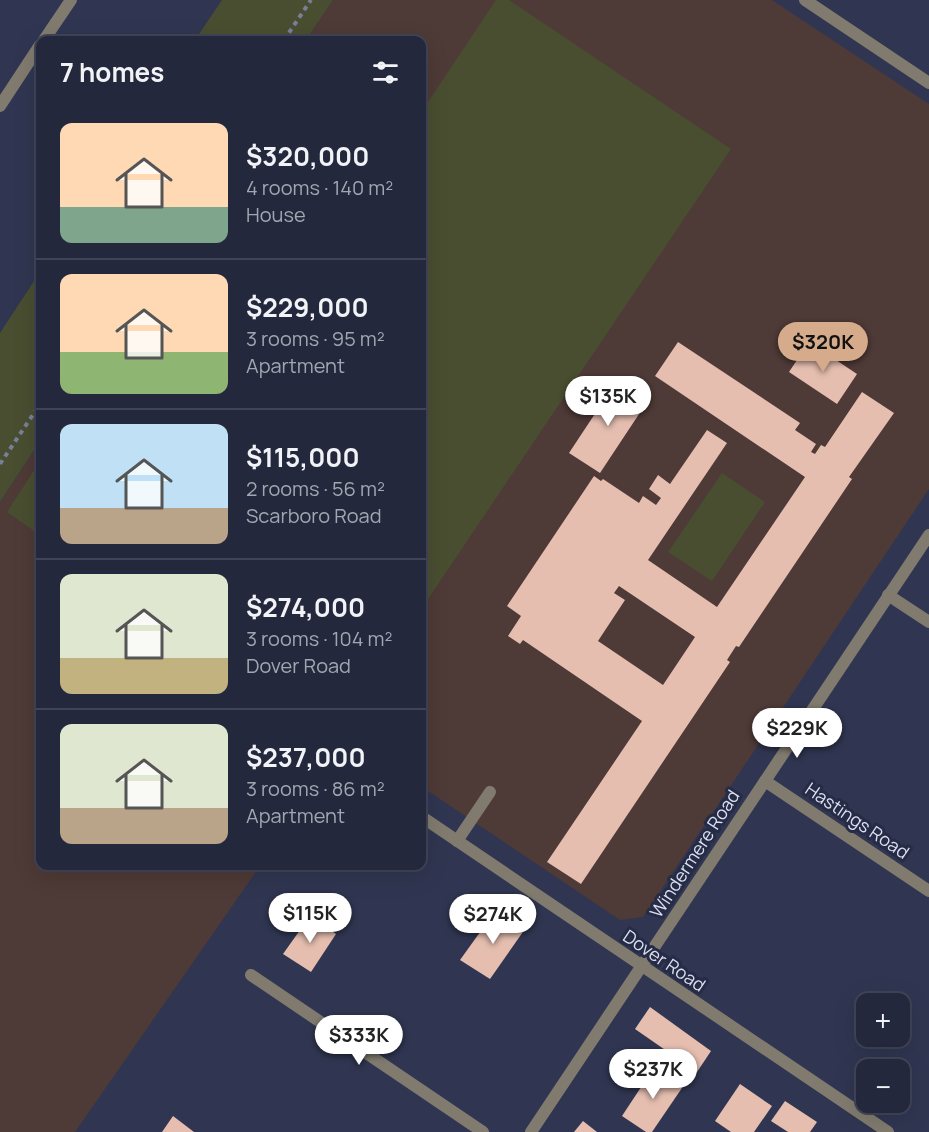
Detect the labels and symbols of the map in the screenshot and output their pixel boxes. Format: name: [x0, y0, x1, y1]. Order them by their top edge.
pin: $320K: [781, 322, 865, 373]
pin: $135K: [566, 376, 650, 427]
pin: $229K: [755, 708, 839, 759]
street label: Hastings Road: [801, 777, 914, 864]
street label: Windermere Road: [644, 785, 744, 922]
pin: $115K: [268, 893, 352, 944]
pin: $274K: [451, 894, 535, 945]
street label: Dover Road: [619, 924, 710, 997]
pin: $333K: [317, 1015, 401, 1066]
pin: $237K: [611, 1049, 695, 1100]

